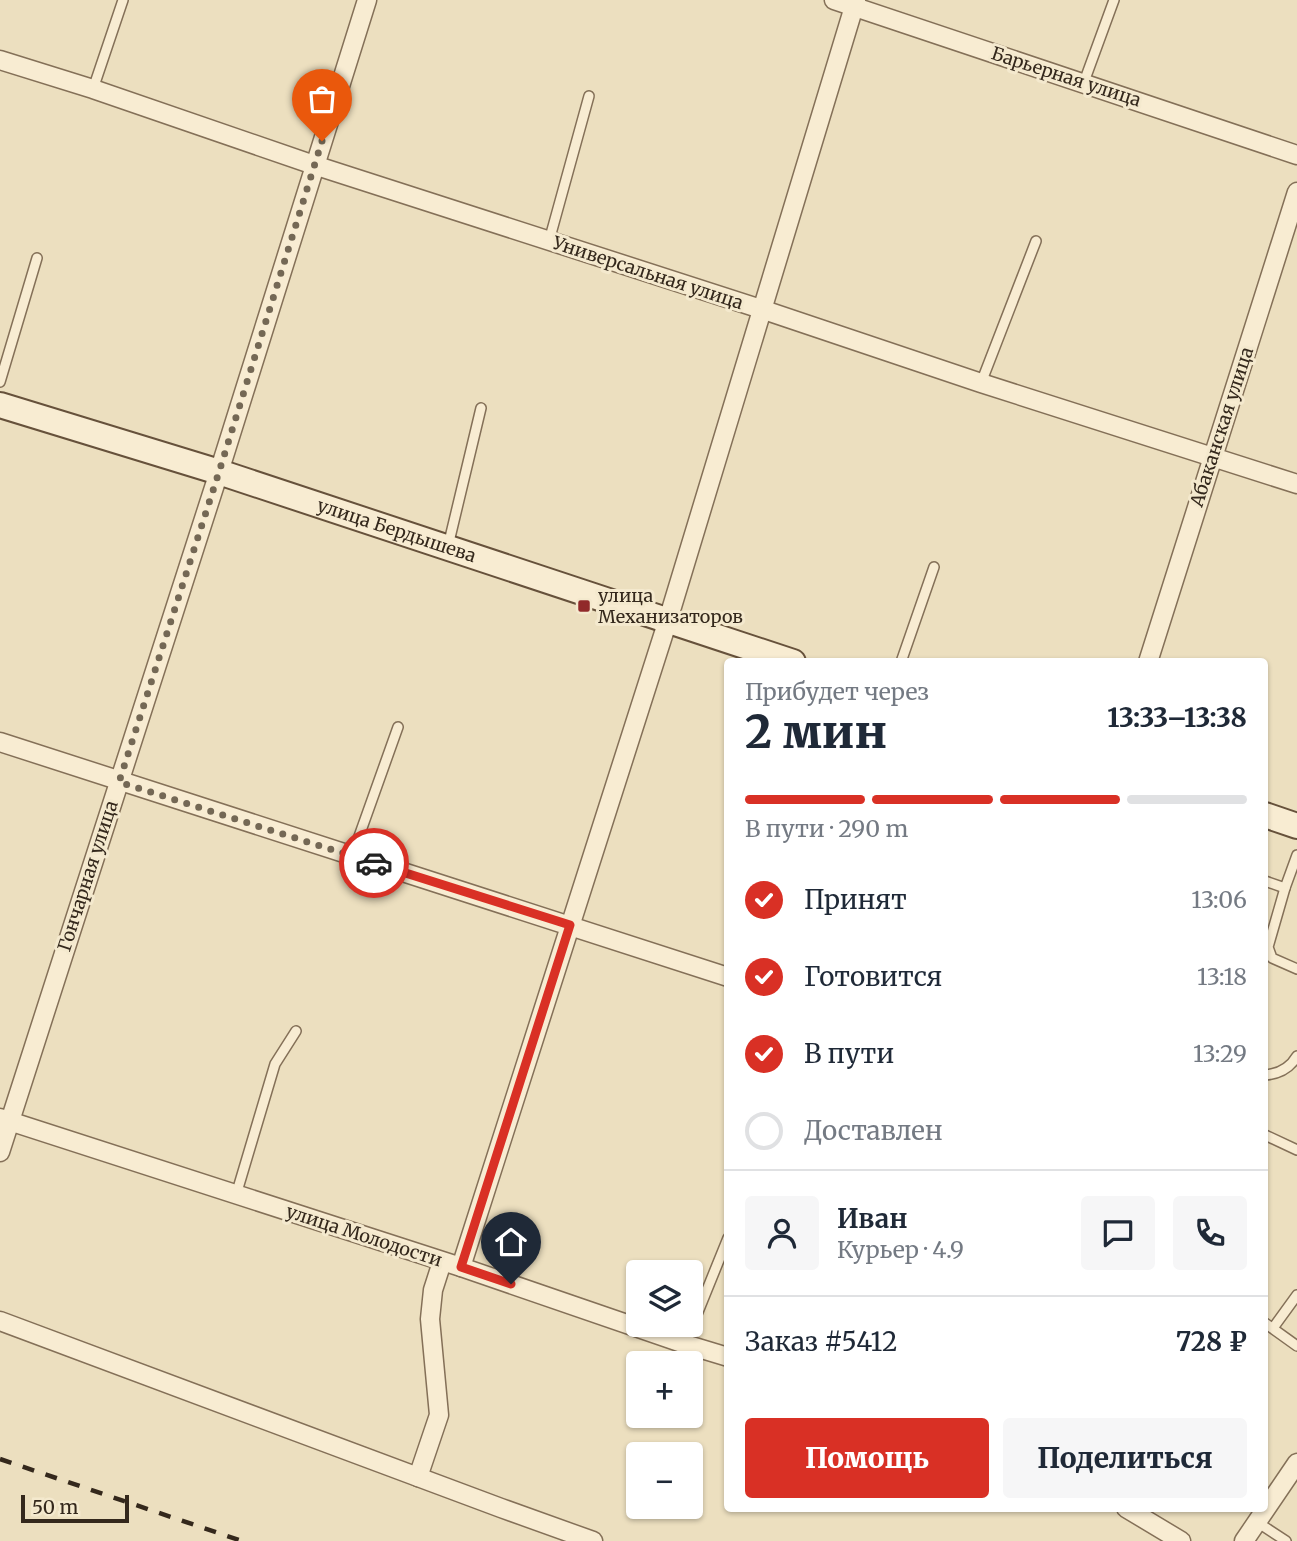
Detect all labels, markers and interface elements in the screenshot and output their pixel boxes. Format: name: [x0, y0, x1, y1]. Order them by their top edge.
street label: Барьерная улица: [988, 41, 1144, 112]
pin: [292, 69, 352, 141]
icon: bag: [303, 80, 341, 118]
street label: Универсальная улица: [549, 231, 747, 314]
street label: Абаканская улица: [1185, 344, 1258, 511]
street label: улица Бердышева: [314, 493, 479, 567]
place label: улица Механизаторов: [598, 584, 743, 628]
marker: улица Механизаторов: [576, 598, 592, 614]
text: Прибудет через: [745, 677, 929, 706]
text: 13:33–13:38: [1107, 701, 1247, 734]
text: 2 мин: [745, 703, 887, 761]
street label: Гончарная улица: [52, 797, 123, 954]
text: В пути · 290 m: [745, 814, 908, 843]
courier: [339, 828, 409, 898]
icon: car: [355, 844, 393, 882]
icon: check: [745, 881, 783, 919]
text: Принят: [804, 883, 907, 916]
text: 13:06: [1191, 885, 1247, 914]
icon: check: [745, 958, 783, 996]
text: Готовится: [804, 960, 942, 993]
text: 13:18: [1197, 962, 1247, 991]
icon: check: [745, 1035, 783, 1073]
text: В пути: [804, 1037, 894, 1070]
text: 13:29: [1193, 1039, 1247, 1068]
text: Доставлен: [804, 1114, 943, 1147]
button: person: [745, 1196, 819, 1270]
button: chat: [1081, 1196, 1155, 1270]
button: phone: [1173, 1196, 1247, 1270]
street label: улица Молодости: [283, 1199, 445, 1272]
text: Иван: [837, 1202, 907, 1235]
pin: [481, 1212, 541, 1284]
icon: home: [492, 1223, 530, 1261]
text: Курьер · 4.9: [837, 1235, 964, 1264]
map controls: [626, 1260, 703, 1519]
button: layers: [626, 1260, 703, 1337]
text: Заказ #5412: [745, 1325, 897, 1358]
text: 728 ₽: [1176, 1325, 1247, 1358]
button: +: [626, 1351, 703, 1428]
button: Помощь: [745, 1418, 989, 1498]
button: Поделиться: [1003, 1418, 1247, 1498]
button: −: [626, 1442, 703, 1519]
scale bar: [21, 1492, 130, 1524]
text: 50 m: [32, 1495, 78, 1519]

